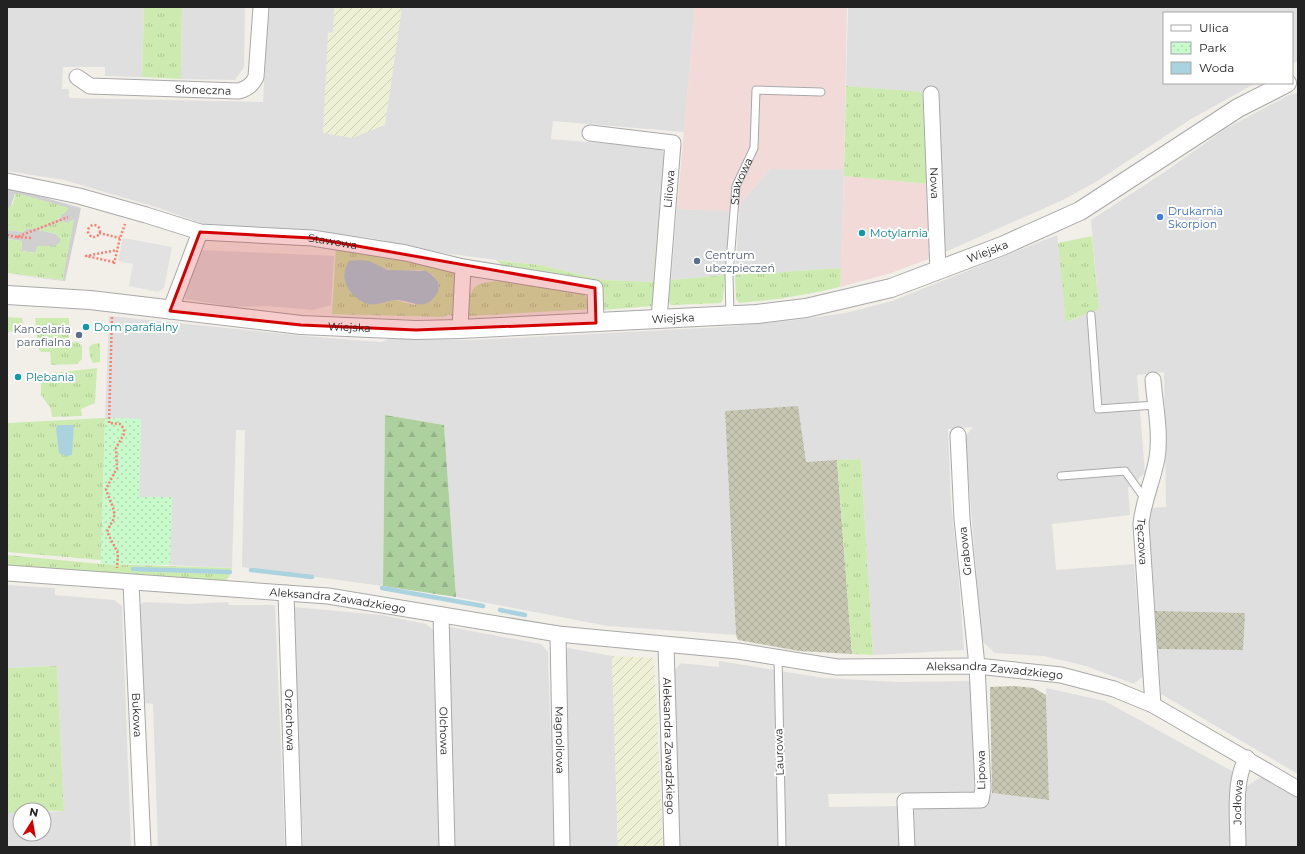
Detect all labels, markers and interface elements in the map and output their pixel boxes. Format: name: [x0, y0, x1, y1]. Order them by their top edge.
legend: [1163, 12, 1293, 84]
text: Ulica: [1199, 20, 1229, 35]
text: Park: [1199, 40, 1227, 55]
text: Woda: [1199, 60, 1234, 75]
street label: Słoneczna: [175, 82, 232, 98]
street label: Stawowa: [728, 155, 755, 206]
street label: Nowa: [927, 167, 942, 199]
street label: Liliowa: [660, 169, 678, 209]
place label: Drukarnia Skorpion: [1168, 204, 1223, 231]
marker: Drukarnia Skorpion: [1155, 212, 1165, 222]
place label: Motylarnia: [870, 226, 928, 240]
marker: Motylarnia: [857, 228, 867, 238]
street label: Stawowa: [308, 231, 358, 252]
street label: Wiejska: [965, 237, 1010, 266]
place label: Centrum ubezpieczeń: [705, 248, 775, 275]
marker: Centrum ubezpieczeń: [692, 256, 702, 266]
street label: Wiejska: [651, 310, 695, 326]
street label: Wiejska: [328, 319, 371, 335]
place label: Dom parafialny: [94, 320, 178, 334]
place label: Kancelaria parafialna: [13, 322, 71, 349]
marker: Dom parafialny: [81, 322, 91, 332]
marker: Kancelaria parafialna: [74, 330, 84, 340]
place label: Plebania: [26, 370, 74, 384]
marker: Plebania: [13, 372, 23, 382]
street label: Tęczowa: [1134, 518, 1151, 565]
street label: Grabowa: [955, 526, 975, 576]
street label: Aleksandra Zawadzkiego: [269, 585, 407, 616]
street label: Aleksandra Zawadzkiego: [926, 659, 1064, 682]
street label: Aleksandra Zawadzkiego: [660, 677, 678, 815]
street label: Orzechowa: [282, 689, 298, 751]
street label: Bukowa: [129, 692, 145, 738]
street label: Magnoliowa: [552, 706, 568, 774]
street label: Olchowa: [436, 707, 452, 755]
street label: Laurowa: [771, 728, 787, 776]
street label: Lipowa: [974, 750, 988, 790]
street label: Jodłowa: [1230, 778, 1246, 826]
north arrow: [12, 802, 52, 842]
text: N: [28, 804, 40, 820]

